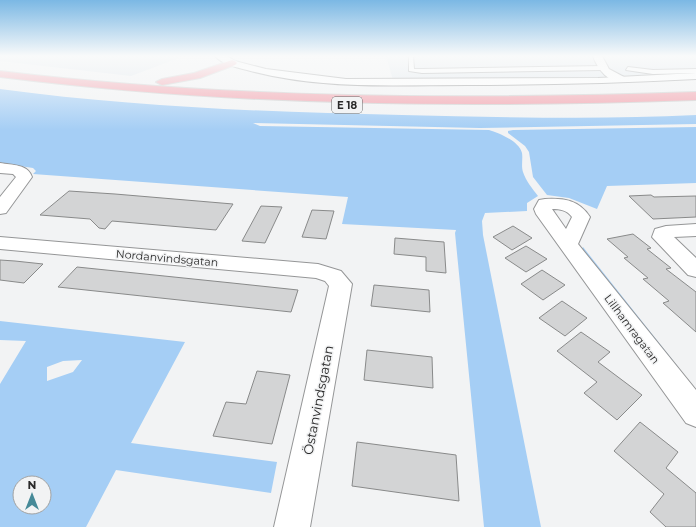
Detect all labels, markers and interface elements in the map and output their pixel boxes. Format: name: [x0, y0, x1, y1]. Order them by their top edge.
road number: E 18: [332, 97, 362, 113]
street label: Nordanvindsgatan: [115, 247, 219, 269]
street label: Lillhamragatan: [601, 291, 663, 367]
street label: Östanvindsgatan: [300, 344, 336, 456]
north arrow: [12, 475, 52, 515]
text: N: [28, 478, 36, 492]

